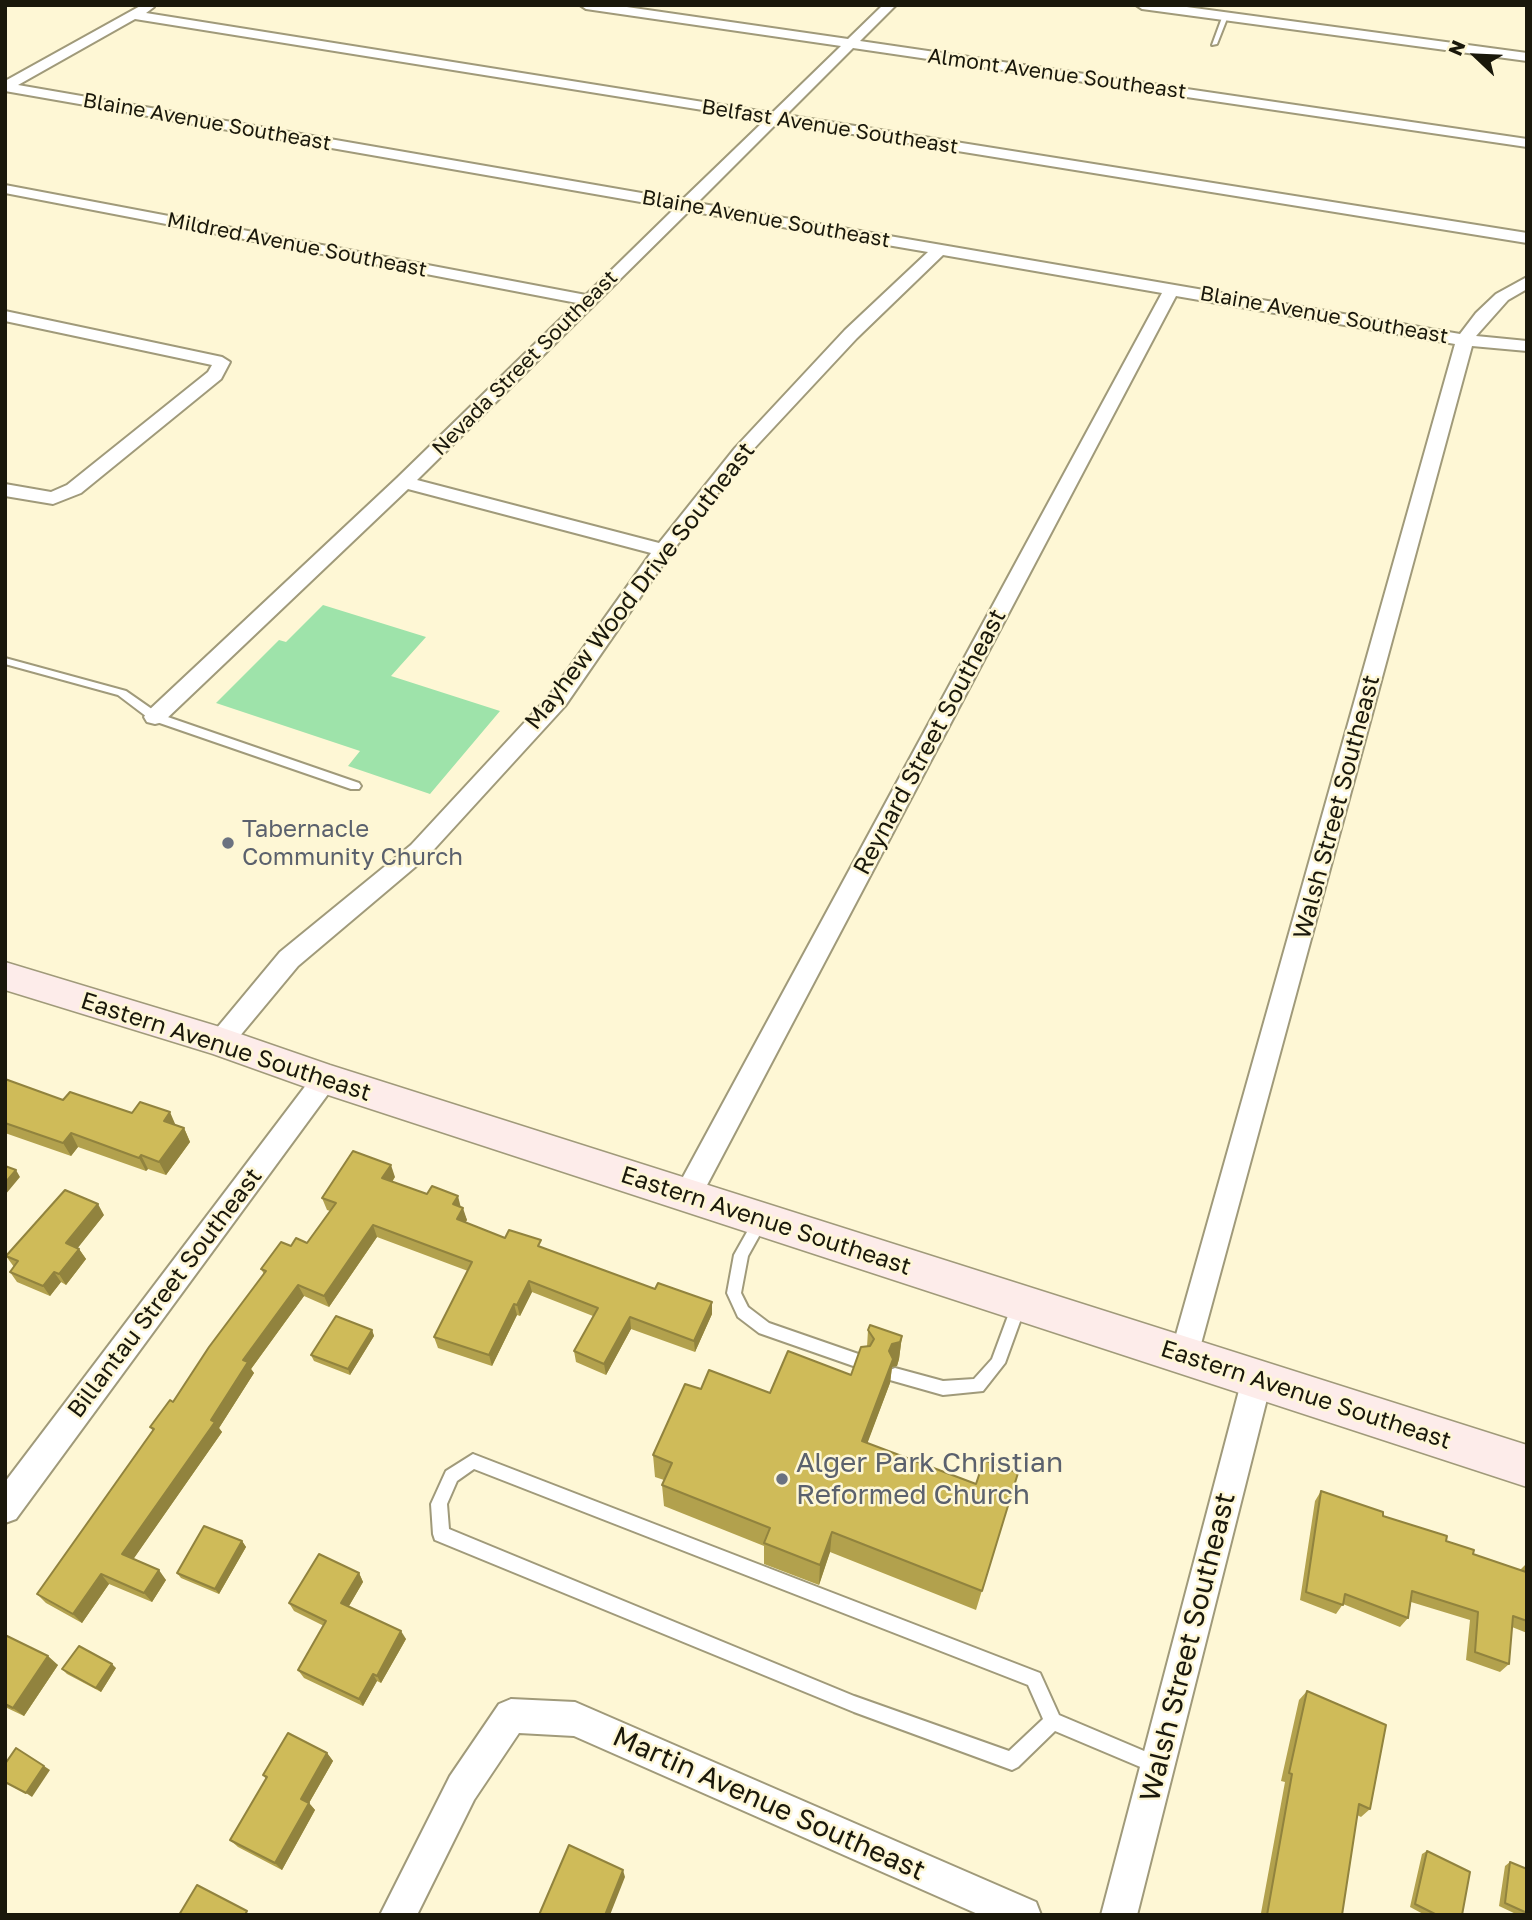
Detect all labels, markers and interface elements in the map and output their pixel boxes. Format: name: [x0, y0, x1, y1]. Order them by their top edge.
north arrow: [1441, 21, 1511, 91]
text: N: [1443, 36, 1470, 59]
street label: Almont Avenue Southeast: [926, 43, 1188, 105]
street label: Blaine Avenue Southeast: [81, 88, 333, 156]
street label: Belfast Avenue Southeast: [700, 94, 960, 160]
street label: Blaine Avenue Southeast: [640, 185, 892, 253]
street label: Mildred Avenue Southeast: [165, 207, 429, 283]
street label: Nevada Street Southeast: [427, 265, 623, 461]
street label: Blaine Avenue Southeast: [1198, 281, 1450, 349]
street label: Mayhew Wood Drive Southeast: [519, 437, 761, 735]
street label: Reynard Street Southeast: [848, 604, 1012, 880]
street label: Walsh Street Southeast: [1288, 672, 1386, 942]
place label: Tabernacle Community Church: [242, 815, 463, 871]
marker: Tabernacle Community Church: [220, 835, 236, 851]
street label: Eastern Avenue Southeast: [77, 986, 375, 1108]
street label: Eastern Avenue Southeast: [617, 1160, 915, 1282]
street label: Billantau Street Southeast: [62, 1162, 268, 1424]
street label: Eastern Avenue Southeast: [1157, 1334, 1455, 1456]
place label: Alger Park Christian Reformed Church: [796, 1446, 1063, 1512]
marker: Alger Park Christian Reformed Church: [774, 1471, 790, 1487]
street label: Walsh Street Southeast: [1133, 1489, 1243, 1805]
street label: Martin Avenue Southeast: [608, 1720, 930, 1888]

